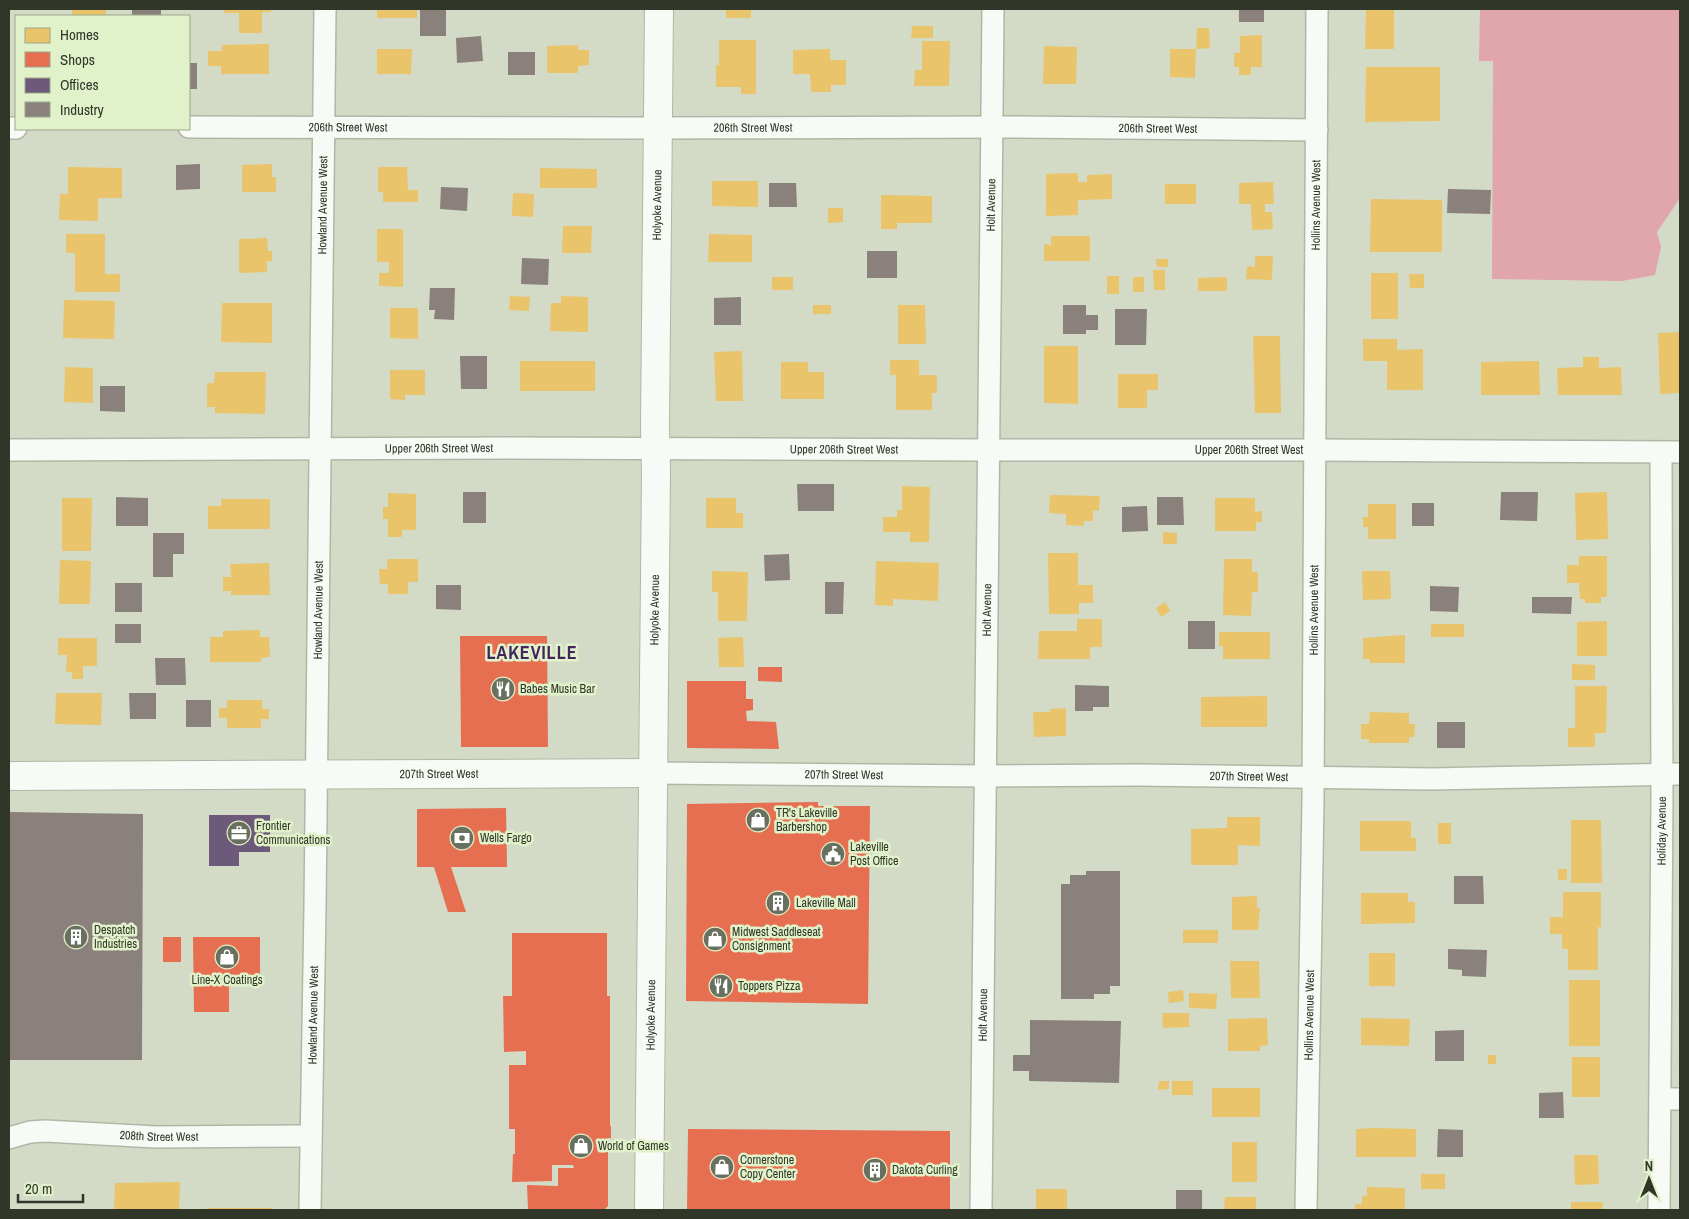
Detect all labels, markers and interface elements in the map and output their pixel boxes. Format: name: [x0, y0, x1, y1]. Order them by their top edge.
legend: [15, 15, 190, 130]
text: Homes: [60, 24, 99, 45]
text: Shops: [60, 49, 95, 70]
text: Offices: [60, 74, 99, 95]
text: Industry: [60, 99, 105, 120]
street label: 206th Street West: [309, 119, 388, 135]
street label: 206th Street West: [714, 120, 793, 136]
street label: 206th Street West: [1119, 120, 1198, 137]
street label: Howland Avenue West: [314, 155, 331, 255]
street label: Hollins Avenue West: [1308, 159, 1324, 250]
street label: Holyoke Avenue: [649, 169, 665, 241]
street label: Holt Avenue: [983, 178, 999, 232]
street label: Upper 206th Street West: [385, 440, 493, 456]
street label: Upper 206th Street West: [790, 441, 898, 458]
street label: Upper 206th Street West: [1195, 442, 1303, 458]
street label: Howland Avenue West: [310, 560, 327, 660]
street label: Hollins Avenue West: [1306, 564, 1322, 655]
street label: Holyoke Avenue: [646, 574, 663, 646]
street label: Holt Avenue: [979, 583, 995, 637]
district label: LAKEVILLE: [486, 640, 578, 665]
restaurant icon: Babes Music Bar: [490, 676, 516, 702]
place label: Babes Music Bar: [520, 681, 596, 697]
street label: 207th Street West: [400, 766, 479, 782]
street label: 207th Street West: [805, 766, 884, 783]
street label: 207th Street West: [1209, 768, 1289, 785]
street label: Holiday Avenue: [1653, 797, 1670, 866]
place label: TR's Lakeville Barbershop: [776, 805, 838, 835]
shop icon: TR's Lakeville Barbershop: [745, 807, 771, 833]
place label: Frontier Communications: [256, 818, 330, 848]
office icon: Frontier Communications: [226, 820, 252, 846]
bank icon: Wells Fargo: [449, 825, 475, 851]
place label: Wells Fargo: [480, 830, 532, 846]
place label: Lakeville Post Office: [850, 839, 899, 869]
public building icon: Lakeville Post Office: [820, 841, 846, 867]
building icon: Lakeville Mall: [765, 890, 791, 916]
place label: Lakeville Mall: [796, 895, 856, 911]
place label: Despatch Industries: [94, 922, 137, 952]
building icon: Despatch Industries: [63, 924, 89, 950]
place label: Midwest Saddleseat Consignment: [732, 924, 821, 954]
shop icon: Midwest Saddleseat Consignment: [702, 926, 728, 952]
shop icon: Line-X Coatings: [214, 944, 240, 970]
street label: Howland Avenue West: [304, 965, 322, 1065]
street label: Hollins Avenue West: [1301, 969, 1318, 1060]
place label: Line-X Coatings: [191, 972, 263, 988]
restaurant icon: Toppers Pizza: [708, 973, 734, 999]
place label: Toppers Pizza: [738, 978, 801, 994]
street label: Holyoke Avenue: [643, 979, 659, 1051]
street label: Holt Avenue: [975, 988, 991, 1042]
street label: 208th Street West: [119, 1127, 199, 1145]
shop icon: World of Games: [568, 1133, 594, 1159]
place label: World of Games: [598, 1138, 669, 1154]
place label: Cornerstone Copy Center: [740, 1152, 796, 1182]
shop icon: Cornerstone Copy Center: [709, 1154, 735, 1180]
north arrow: [1624, 1154, 1674, 1204]
building icon: Dakota Curling: [862, 1157, 888, 1183]
text: N: [1645, 1157, 1653, 1175]
place label: Dakota Curling: [892, 1162, 958, 1178]
scale bar: [18, 1172, 82, 1204]
text: 20 m: [25, 1178, 52, 1199]

